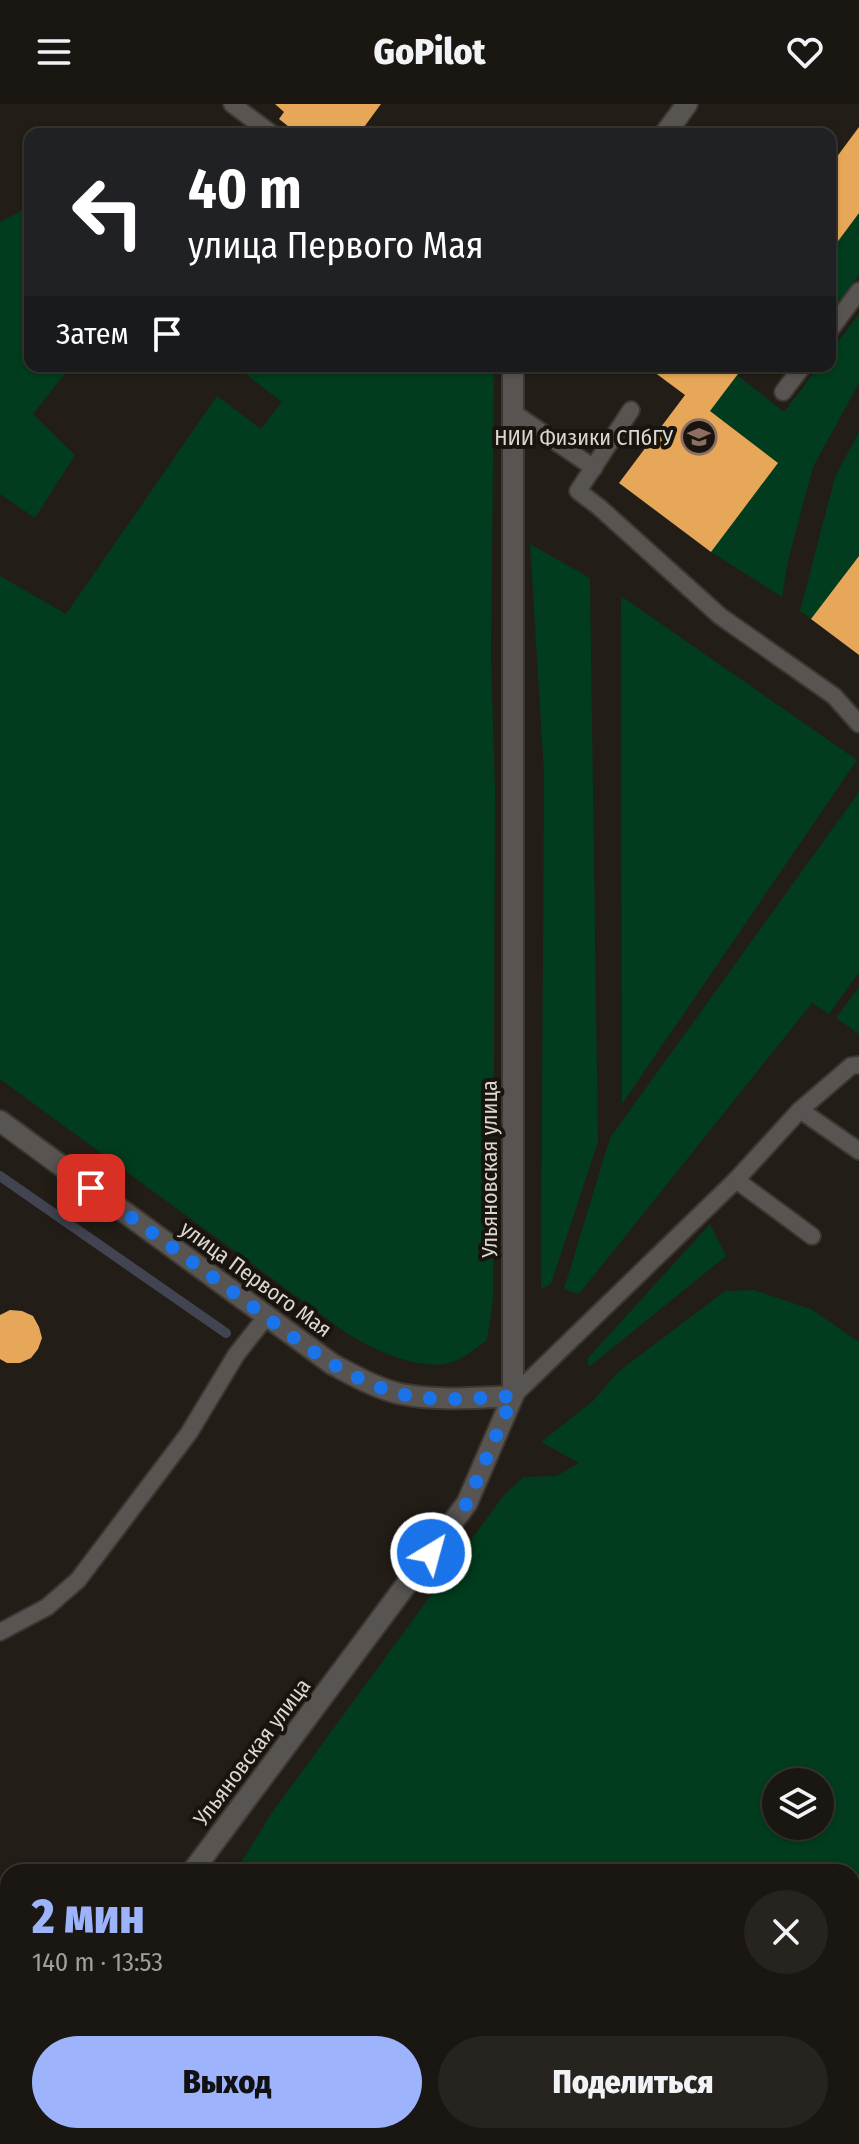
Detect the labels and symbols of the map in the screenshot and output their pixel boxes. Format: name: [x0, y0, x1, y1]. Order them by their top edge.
school or university icon: НИИ Физики СПбГУ: [680, 418, 718, 456]
place label: НИИ Физики СПбГУ: [494, 424, 673, 451]
street label: Ульяновская улица: [476, 1080, 503, 1259]
pin: [57, 1154, 125, 1222]
street label: улица Первого Мая: [175, 1215, 337, 1343]
position arrow: [389, 1511, 473, 1595]
street label: Ульяновская улица: [187, 1673, 316, 1832]

